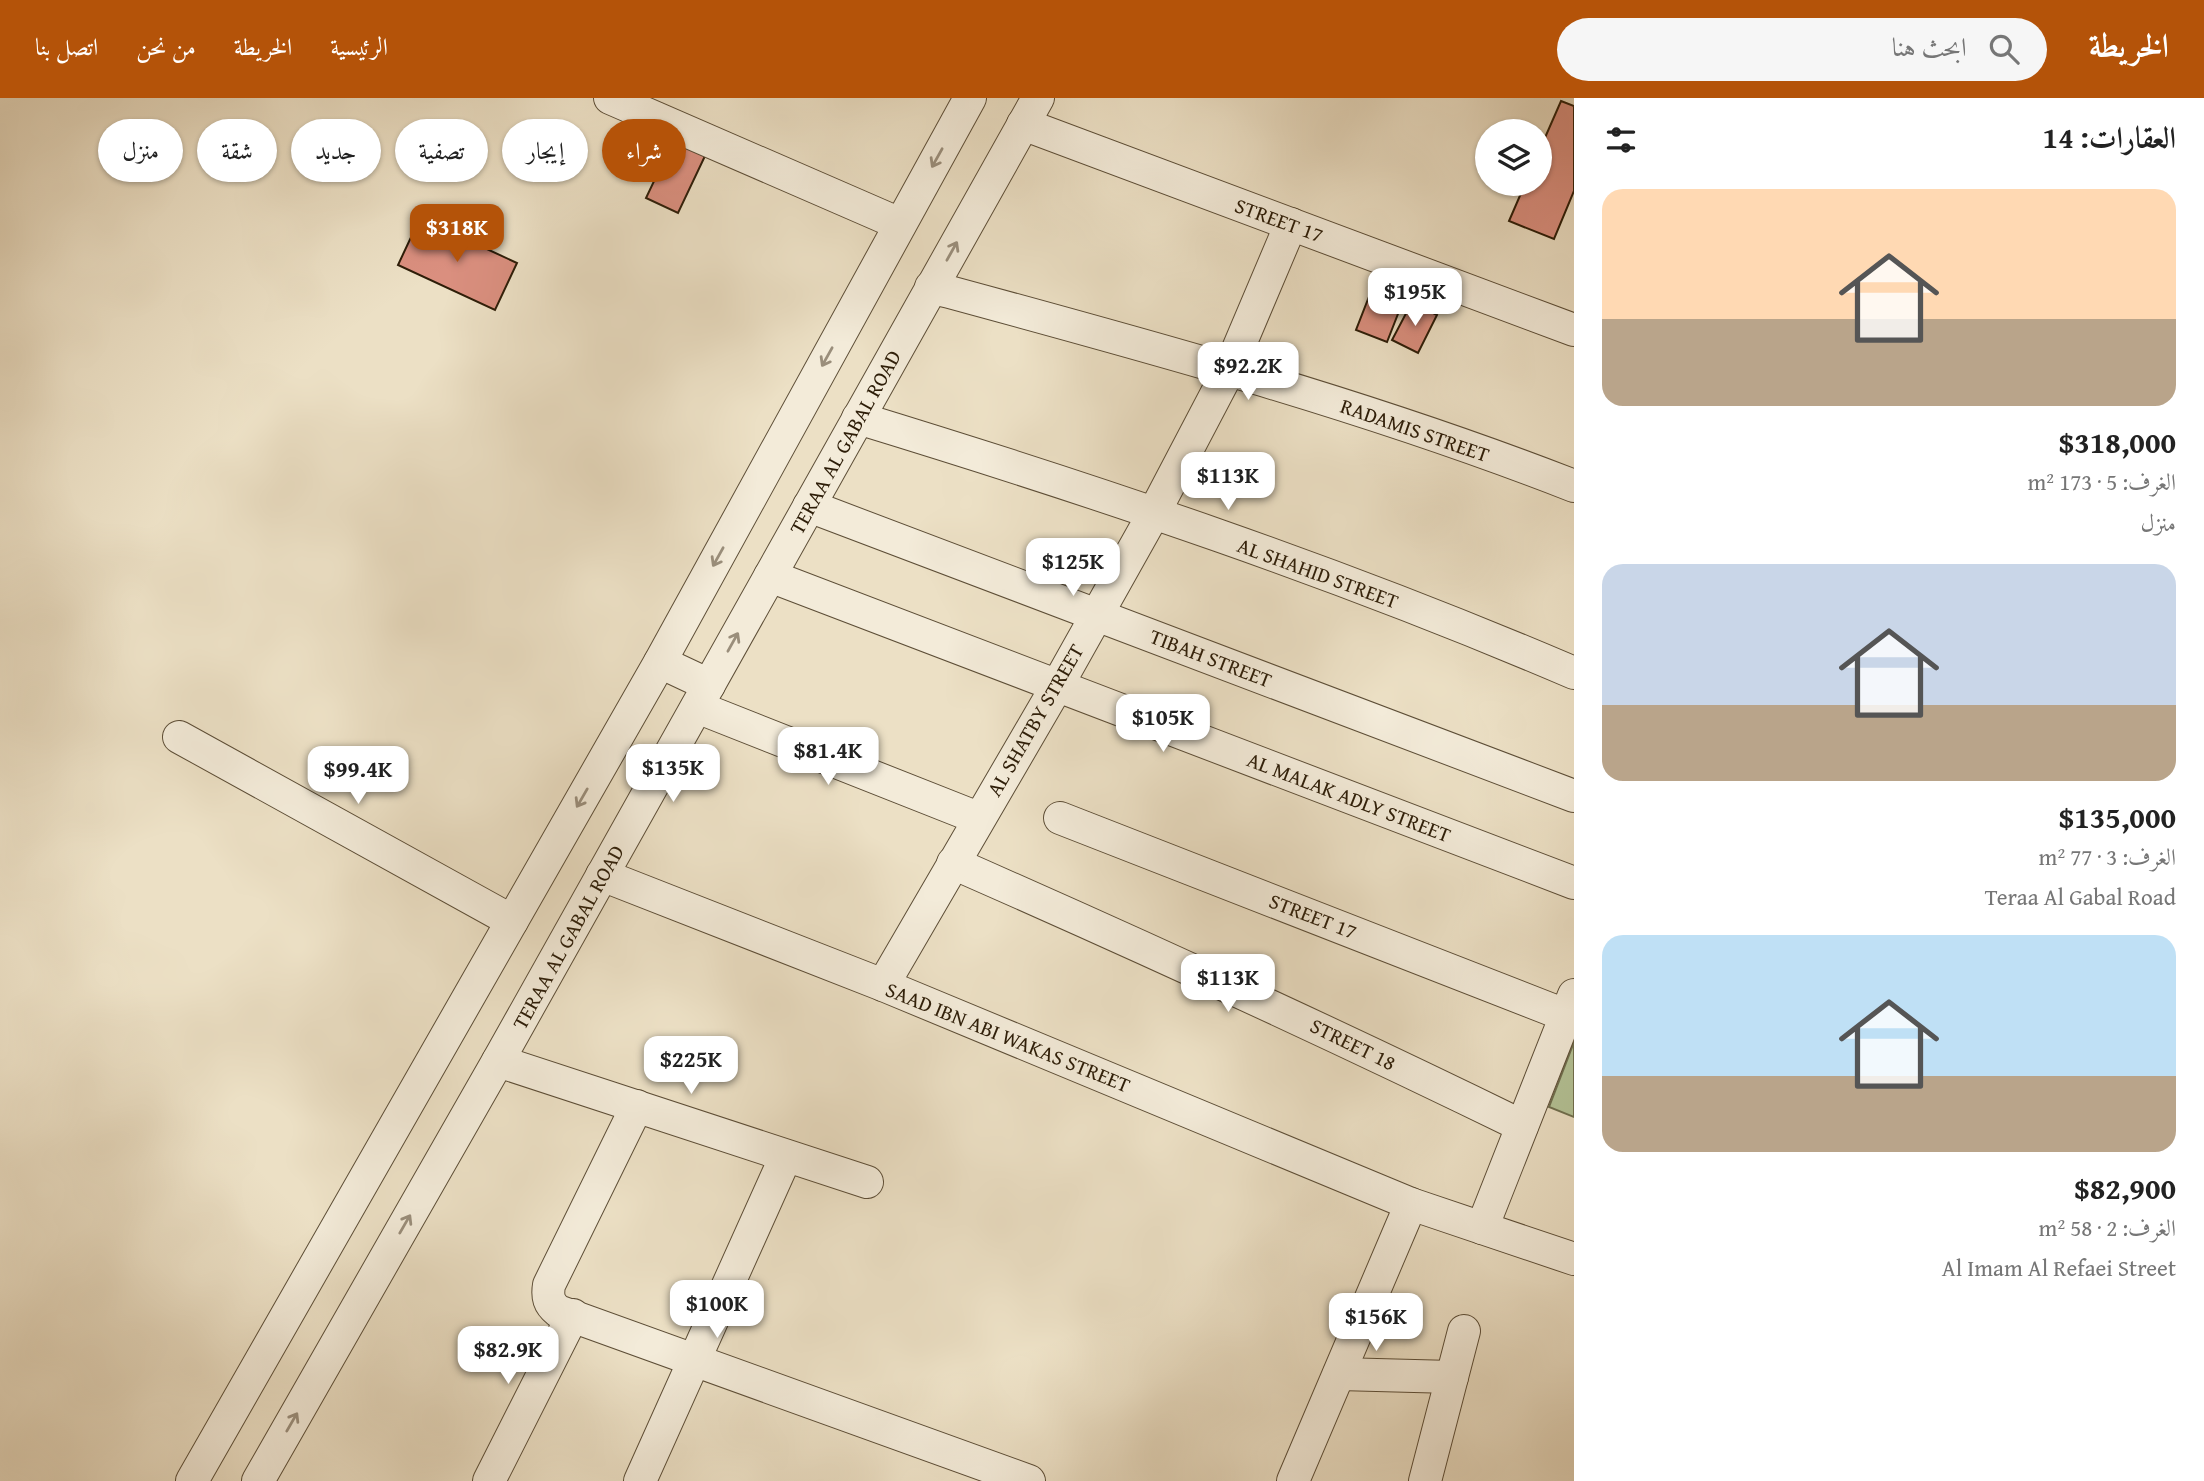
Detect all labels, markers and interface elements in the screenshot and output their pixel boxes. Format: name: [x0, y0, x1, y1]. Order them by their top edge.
search box: [1557, 18, 2047, 81]
text: الخريطة: [2089, 21, 2169, 69]
text: ابحث هنا: [1892, 27, 1967, 66]
text: اتصل بنا: [35, 29, 98, 64]
text: من نحن: [136, 29, 196, 64]
text: الخريطة: [234, 29, 292, 64]
text: الرئيسية: [330, 29, 388, 64]
icon: search: [1985, 30, 2023, 68]
text: العقارات: 14: [2043, 115, 2176, 159]
chip: منزل: [98, 119, 183, 182]
chip: شقة: [197, 119, 277, 182]
chip: جديد: [291, 119, 381, 182]
chip: تصفية: [395, 119, 488, 182]
chip: إيجار: [502, 119, 588, 182]
chip: شراء: [602, 119, 686, 182]
map controls: [1475, 119, 1552, 196]
button: layers: [1475, 119, 1552, 196]
icon: filters: [1602, 121, 1640, 159]
one-way arrow: [930, 147, 943, 168]
street label: STREET 17: [1230, 190, 1328, 250]
pin: $318K: [408, 204, 506, 264]
text: $318K: [426, 210, 488, 243]
icon: home: [1826, 235, 1952, 361]
one-way arrow: [946, 241, 959, 262]
pin: $195K: [1366, 268, 1464, 328]
text: $195K: [1384, 274, 1446, 307]
pin: $92.2K: [1191, 342, 1305, 402]
street label: TERAA AL GABAL ROAD: [781, 344, 909, 540]
one-way arrow: [820, 346, 833, 367]
text: $92.2K: [1214, 348, 1282, 381]
street label: RADAMIS STREET: [1336, 390, 1494, 470]
text: $318,000: [2059, 420, 2176, 464]
pin: $113K: [1179, 452, 1277, 512]
text: $113K: [1197, 458, 1259, 491]
text: الغرف: 5 · 173 m²: [2028, 465, 2176, 498]
text: منزل: [2141, 506, 2176, 539]
street label: AL SHAHID STREET: [1233, 529, 1403, 617]
pin: $125K: [1024, 538, 1122, 598]
text: $125K: [1042, 544, 1104, 577]
one-way arrow: [711, 546, 725, 566]
icon: home: [1826, 610, 1952, 736]
street label: TIBAH STREET: [1145, 620, 1277, 696]
one-way arrow: [727, 632, 740, 653]
street label: AL SHATBY STREET: [979, 638, 1091, 802]
pin: $105K: [1114, 694, 1212, 754]
text: $105K: [1132, 700, 1194, 733]
pin: $81.4K: [771, 728, 885, 787]
text: $81.4K: [794, 733, 862, 766]
pin: $135K: [624, 744, 722, 804]
street label: AL MALAK ADLY STREET: [1243, 744, 1456, 850]
pin: $99.4K: [301, 746, 415, 806]
text: $135K: [642, 750, 704, 783]
text: $99.4K: [324, 752, 392, 785]
one-way arrow: [575, 787, 589, 807]
text: $135,000: [2059, 795, 2176, 839]
street label: TERAA AL GABAL ROAD: [504, 839, 632, 1035]
text: الغرف: 3 · 77 m²: [2039, 840, 2176, 873]
text: Teraa Al Gabal Road: [1985, 880, 2176, 913]
street label: STREET 17: [1265, 885, 1361, 947]
pin: $113K: [1179, 954, 1277, 1014]
text: $113K: [1197, 960, 1259, 993]
street label: SAAD IBN ABI WAKAS STREET: [881, 974, 1135, 1100]
icon: home: [1826, 981, 1952, 1107]
street label: STREET 18: [1305, 1010, 1401, 1078]
pin: $225K: [642, 1037, 740, 1096]
text: $225K: [660, 1042, 722, 1075]
text: $82,900: [2074, 1166, 2176, 1210]
text: الغرف: 2 · 58 m²: [2039, 1211, 2176, 1244]
one-way arrow: [398, 1215, 412, 1235]
text: Al Imam Al Refaei Street: [1942, 1251, 2176, 1284]
pin: $100K: [668, 1280, 766, 1340]
text: $100K: [686, 1286, 748, 1319]
pin: $156K: [1327, 1294, 1425, 1353]
text: $156K: [1345, 1299, 1407, 1332]
pin: $82.9K: [451, 1326, 565, 1386]
text: $82.9K: [474, 1332, 542, 1365]
one-way arrow: [285, 1412, 299, 1432]

